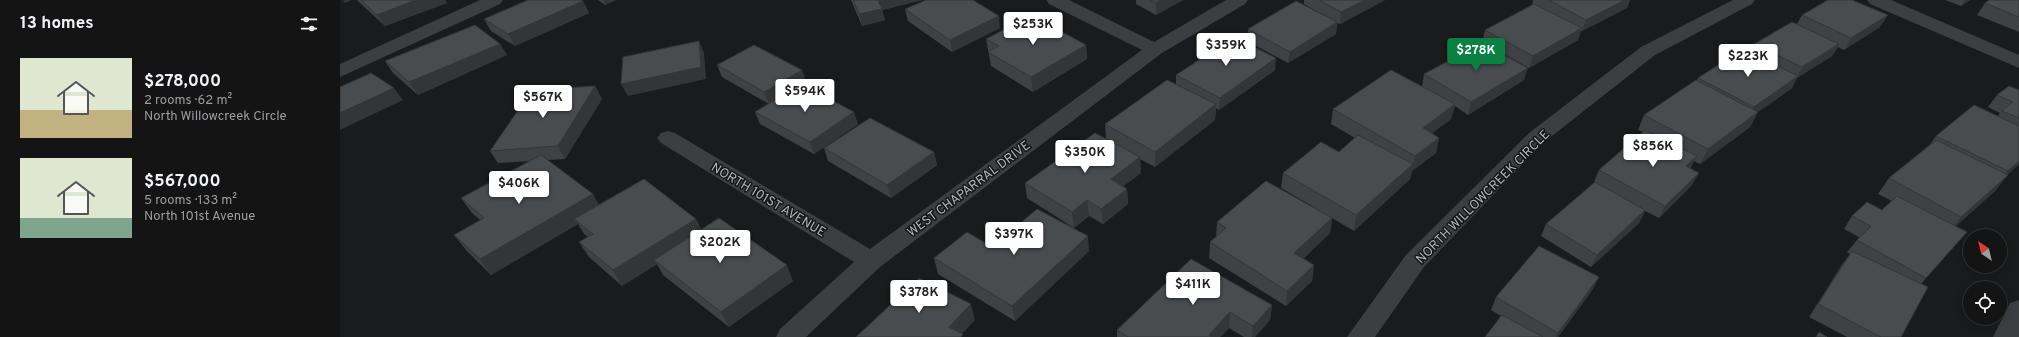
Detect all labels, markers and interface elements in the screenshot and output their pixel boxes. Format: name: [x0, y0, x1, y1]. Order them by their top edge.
pin: $253K: [1005, 12, 1061, 46]
text: 13 homes: [20, 13, 94, 35]
icon: filters: [298, 13, 320, 35]
text: $253K: [1013, 17, 1053, 33]
pin: $359K: [1198, 33, 1254, 67]
text: $359K: [1206, 38, 1246, 54]
pin: $278K: [1448, 38, 1504, 72]
text: $278K: [1456, 43, 1496, 59]
pin: $223K: [1720, 44, 1776, 78]
text: $223K: [1728, 49, 1768, 65]
text: $278,000: [144, 71, 221, 93]
icon: home: [52, 74, 100, 122]
pin: $594K: [777, 79, 833, 113]
text: $594K: [784, 84, 826, 100]
pin: $567K: [515, 85, 571, 119]
text: $567K: [523, 90, 563, 106]
text: 2 rooms · 62 m²: [144, 93, 232, 109]
text: North Willowcreek Circle: [144, 109, 287, 125]
street label: NORTH WILLOWCREEK CIRCLE: [1413, 127, 1554, 268]
pin: $856K: [1625, 134, 1681, 168]
street label: WEST CHAPARRAL DRIVE: [905, 138, 1034, 241]
text: $856K: [1632, 139, 1674, 155]
pin: $350K: [1057, 140, 1113, 174]
text: $350K: [1064, 145, 1106, 161]
street label: NORTH 101ST AVENUE: [708, 160, 828, 241]
text: $567,000: [144, 171, 221, 193]
pin: $406K: [491, 171, 547, 205]
icon: home: [52, 174, 100, 222]
text: $406K: [498, 176, 540, 192]
text: 5 rooms · 133 m²: [144, 193, 237, 209]
text: North 101st Avenue: [144, 209, 255, 225]
pin: $397K: [986, 222, 1042, 256]
text: $397K: [994, 227, 1034, 243]
north arrow: [1963, 229, 2007, 273]
map controls: [1963, 229, 2007, 325]
pin: $202K: [692, 230, 748, 264]
text: $202K: [699, 235, 741, 251]
pin: $411K: [1165, 272, 1221, 306]
text: $411K: [1175, 277, 1211, 293]
pin: $378K: [891, 280, 947, 314]
button: locate: [1963, 281, 2007, 325]
text: $378K: [899, 285, 939, 301]

